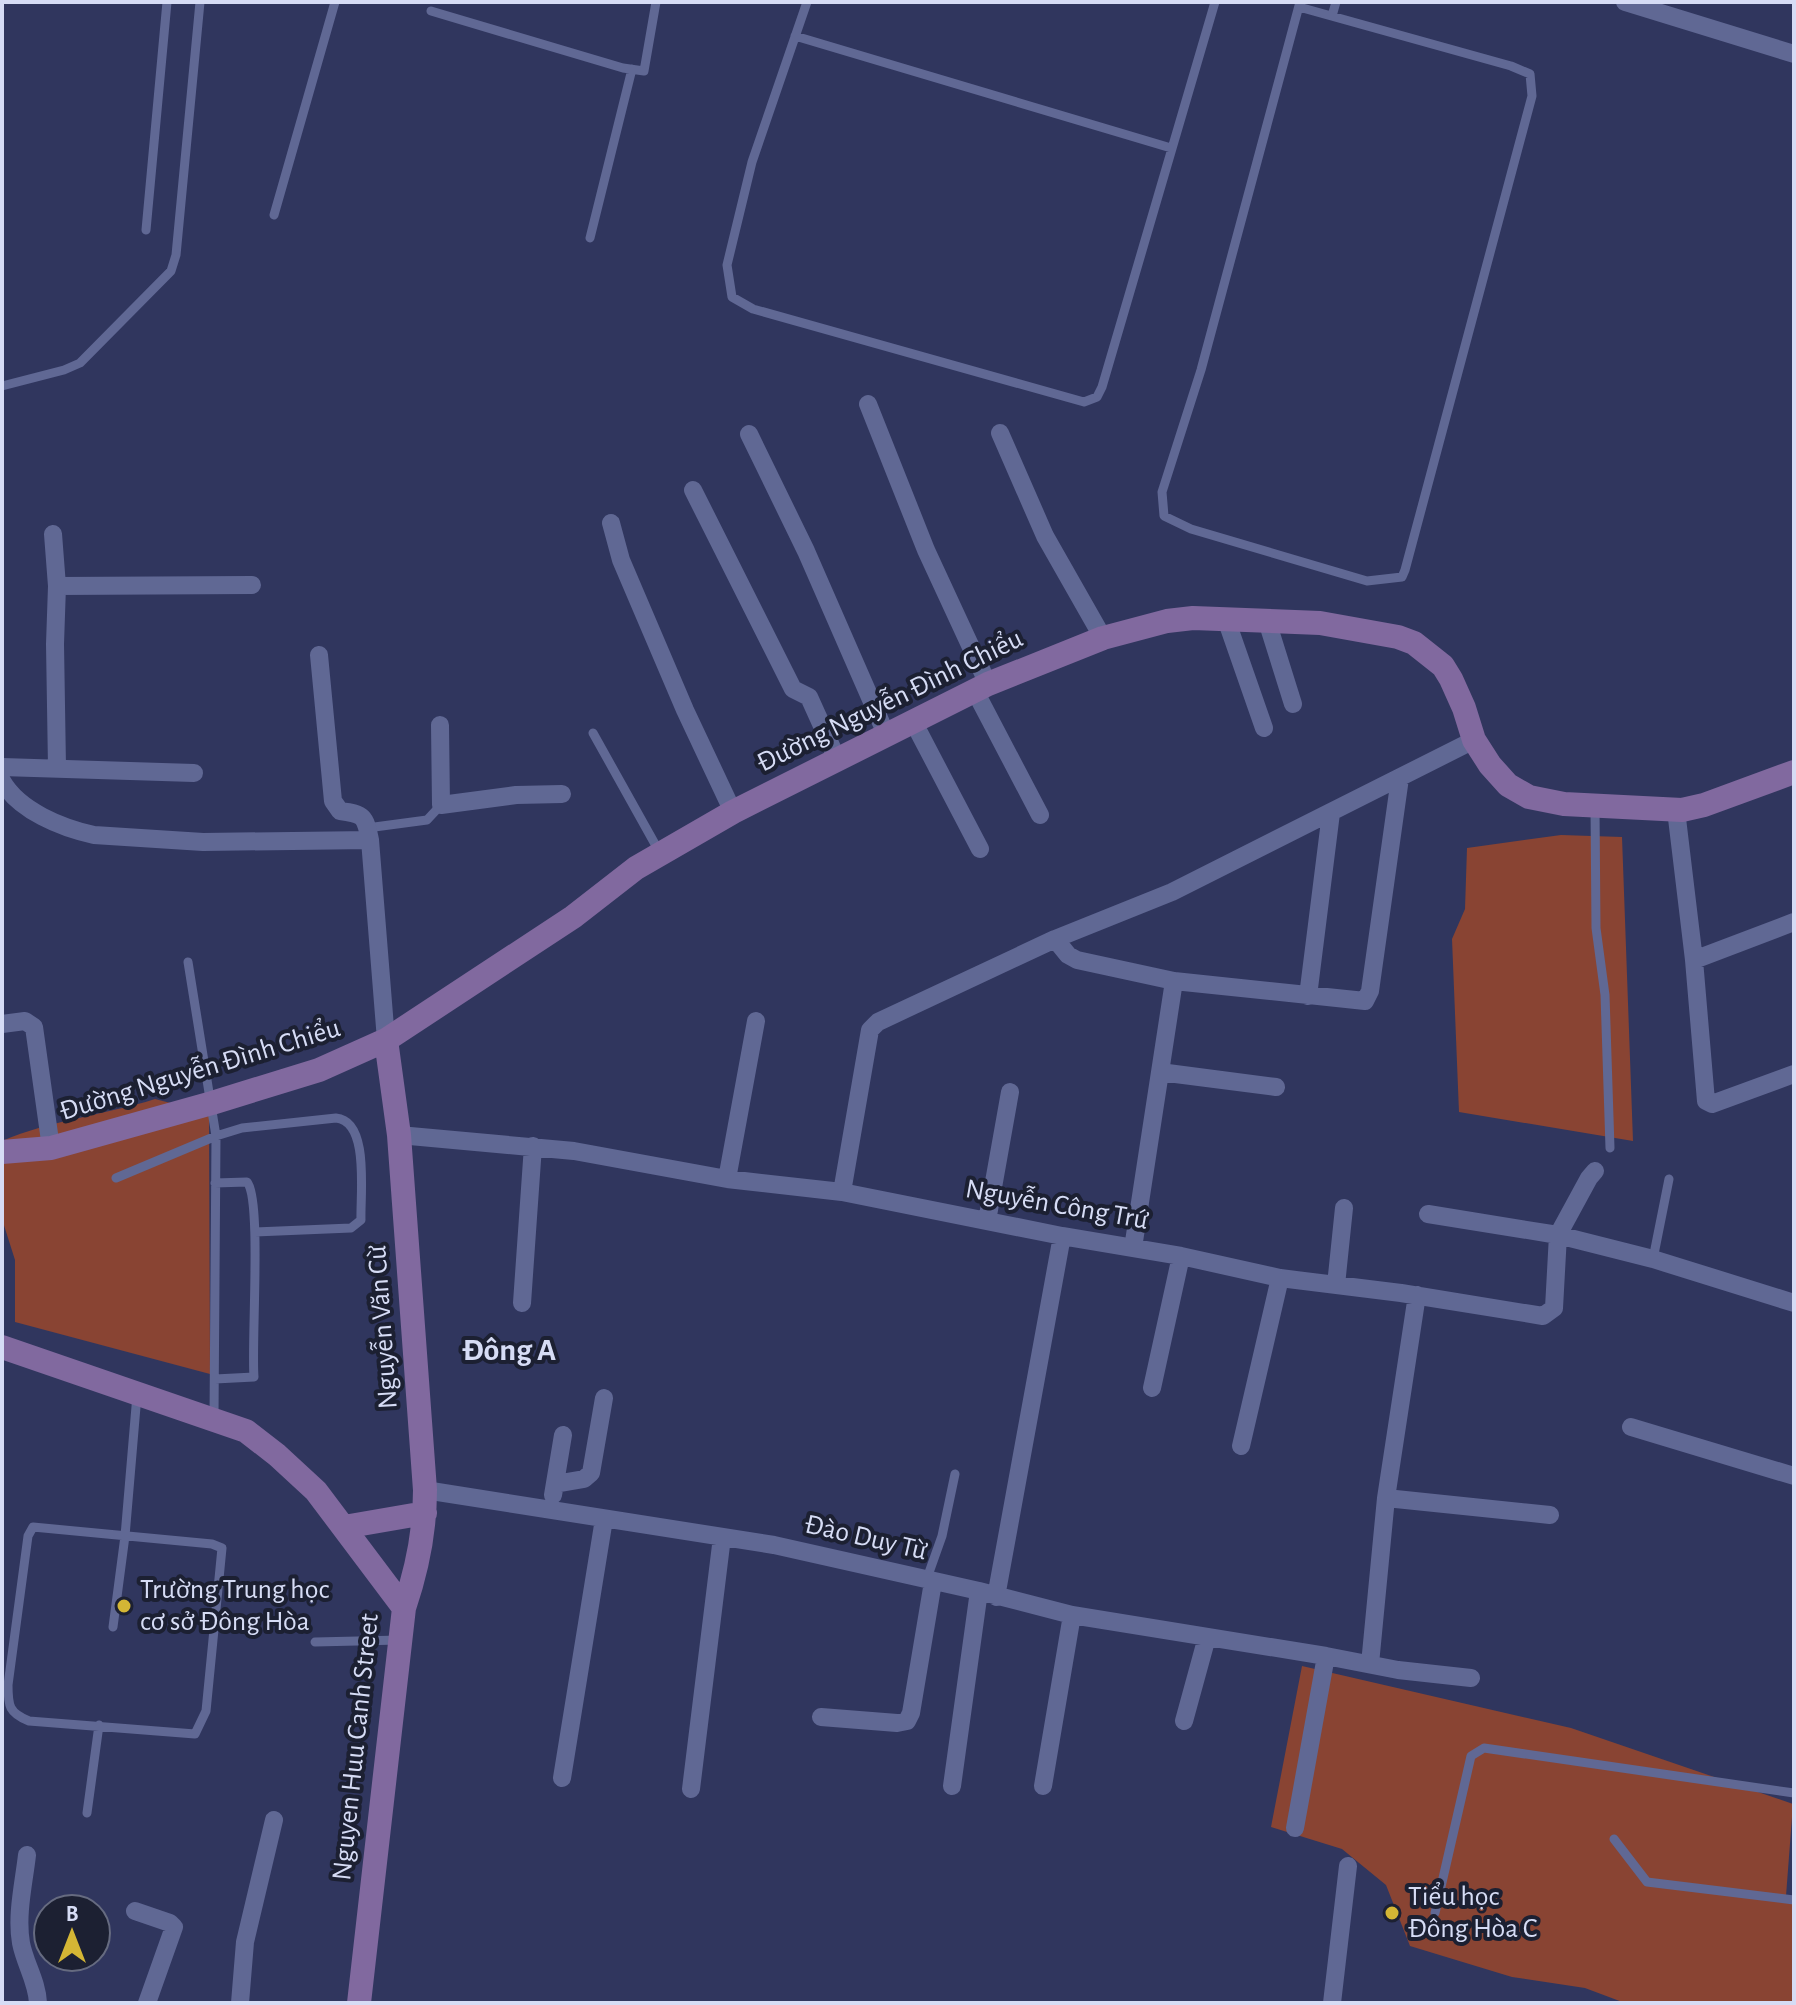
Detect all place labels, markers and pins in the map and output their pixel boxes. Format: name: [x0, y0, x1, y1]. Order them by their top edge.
place label: Trường Trung học cơ sở Đông Hòa: [140, 1576, 329, 1636]
marker: Trường Trung học cơ sở Đông Hòa: [115, 1597, 133, 1615]
place label: Tiểu học Đông Hòa C: [1408, 1882, 1537, 1943]
marker: Tiểu học Đông Hòa C: [1383, 1904, 1401, 1922]

